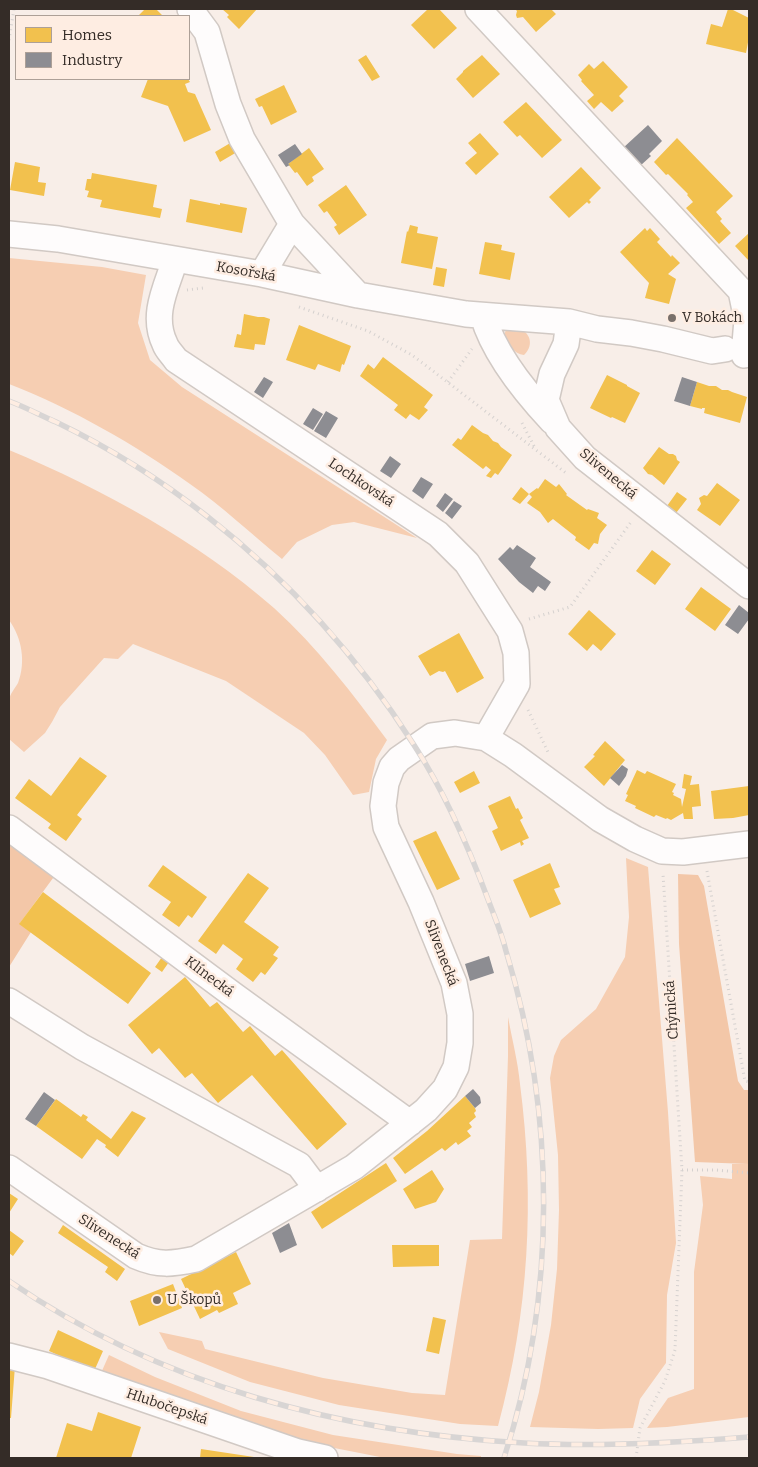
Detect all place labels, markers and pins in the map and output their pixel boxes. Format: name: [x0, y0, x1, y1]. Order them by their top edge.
place label: V Bokách: [682, 310, 742, 326]
marker: V Bokách: [666, 312, 678, 324]
place label: U Škopů: [167, 1292, 221, 1308]
marker: U Škopů: [151, 1294, 163, 1306]

